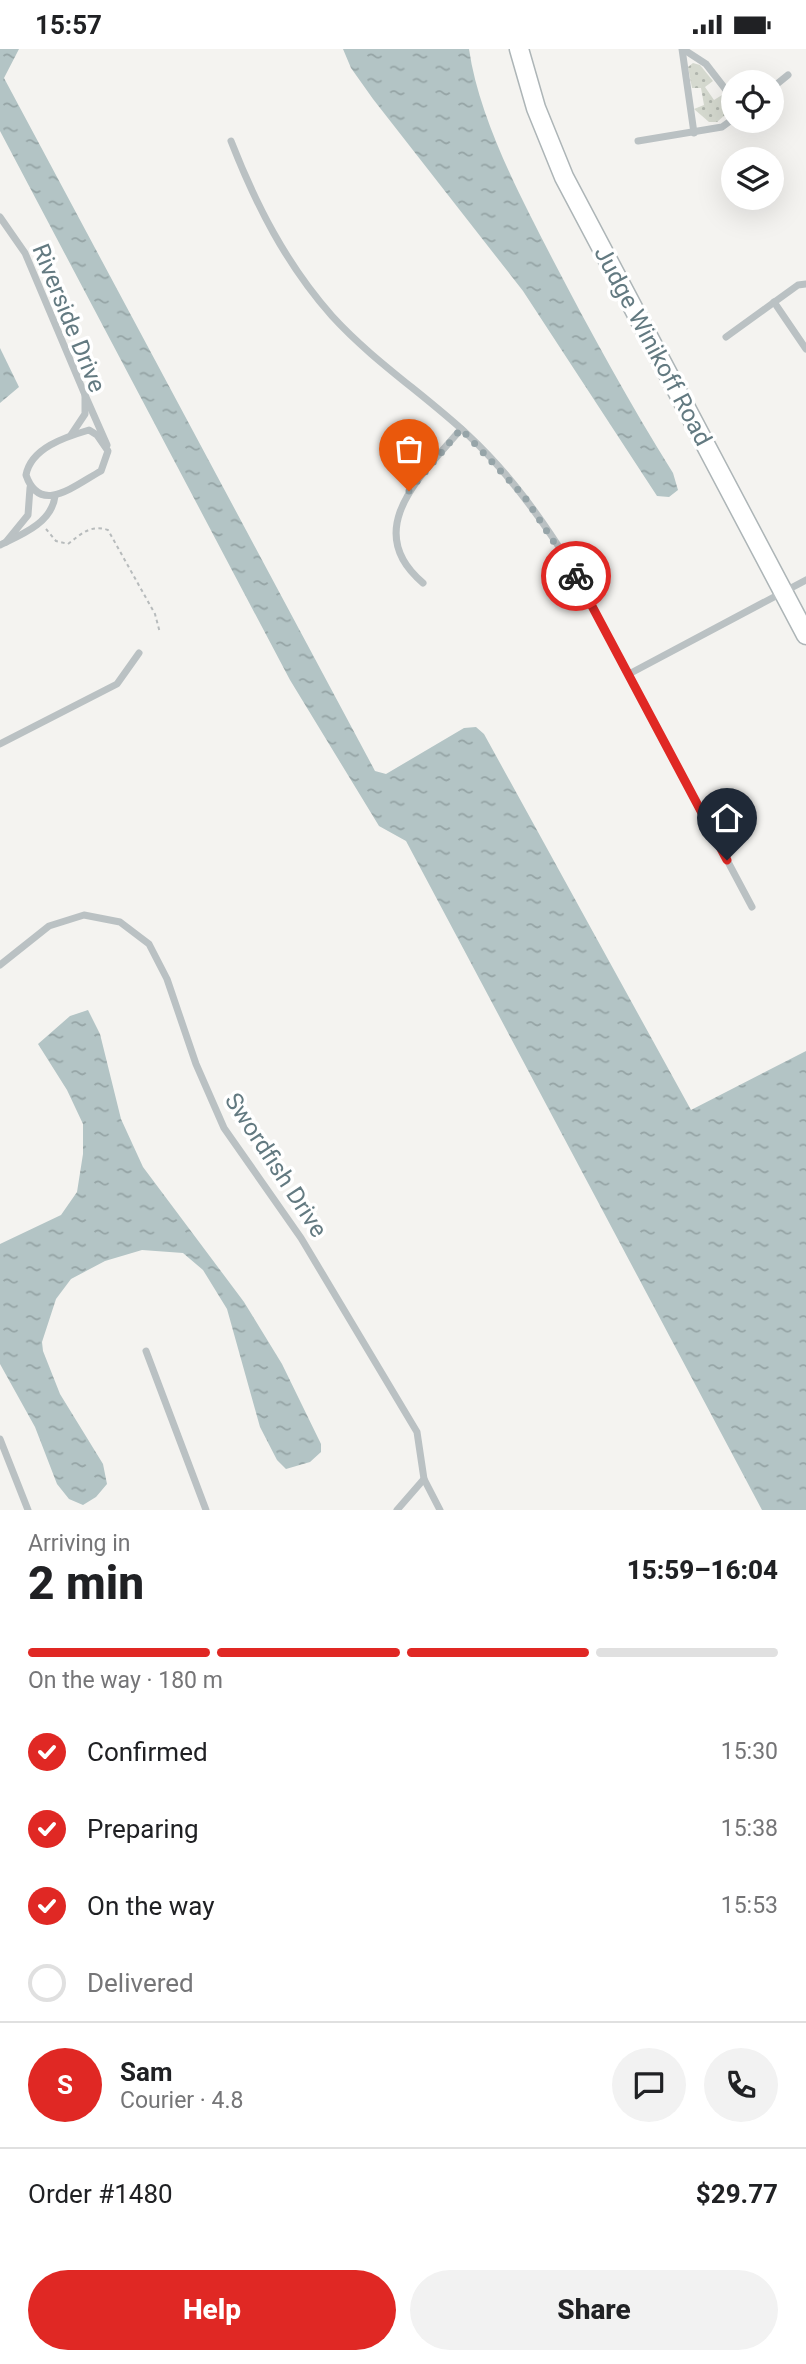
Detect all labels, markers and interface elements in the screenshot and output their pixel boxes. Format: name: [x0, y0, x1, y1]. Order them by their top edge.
text: 15:57: [35, 10, 102, 40]
map controls: [721, 70, 784, 210]
button: locate: [721, 70, 784, 133]
button: layers: [721, 147, 784, 210]
street label: Riverside Drive: [27, 240, 111, 396]
street label: Judge Winikoff Road: [589, 241, 717, 451]
pin: [379, 419, 439, 491]
icon: bag: [390, 430, 428, 468]
courier: [541, 541, 611, 611]
icon: bike: [557, 557, 595, 595]
pin: [697, 788, 757, 860]
icon: home: [708, 799, 746, 837]
street label: Swordfish Drive: [219, 1088, 333, 1242]
text: Arriving in: [28, 1530, 131, 1557]
text: 15:59–16:04: [627, 1555, 778, 1585]
text: 2 min: [28, 1556, 144, 1610]
text: On the way · 180 m: [28, 1667, 223, 1694]
icon: check: [28, 1733, 66, 1771]
text: Confirmed: [87, 1737, 208, 1767]
text: 15:30: [721, 1738, 778, 1765]
icon: check: [28, 1810, 66, 1848]
text: Preparing: [87, 1814, 199, 1844]
text: 15:38: [721, 1815, 778, 1842]
icon: check: [28, 1887, 66, 1925]
text: On the way: [87, 1891, 215, 1921]
text: 15:53: [721, 1892, 778, 1919]
text: Delivered: [87, 1968, 194, 1998]
button: chat: [612, 2048, 686, 2122]
button: phone: [704, 2048, 778, 2122]
text: Sam: [120, 2057, 172, 2087]
text: S: [57, 2070, 73, 2100]
text: Courier · 4.8: [120, 2087, 243, 2114]
text: Order #1480: [28, 2179, 173, 2209]
text: $29.77: [696, 2179, 778, 2209]
button: Help: [28, 2270, 396, 2350]
button: Share: [410, 2270, 778, 2350]

